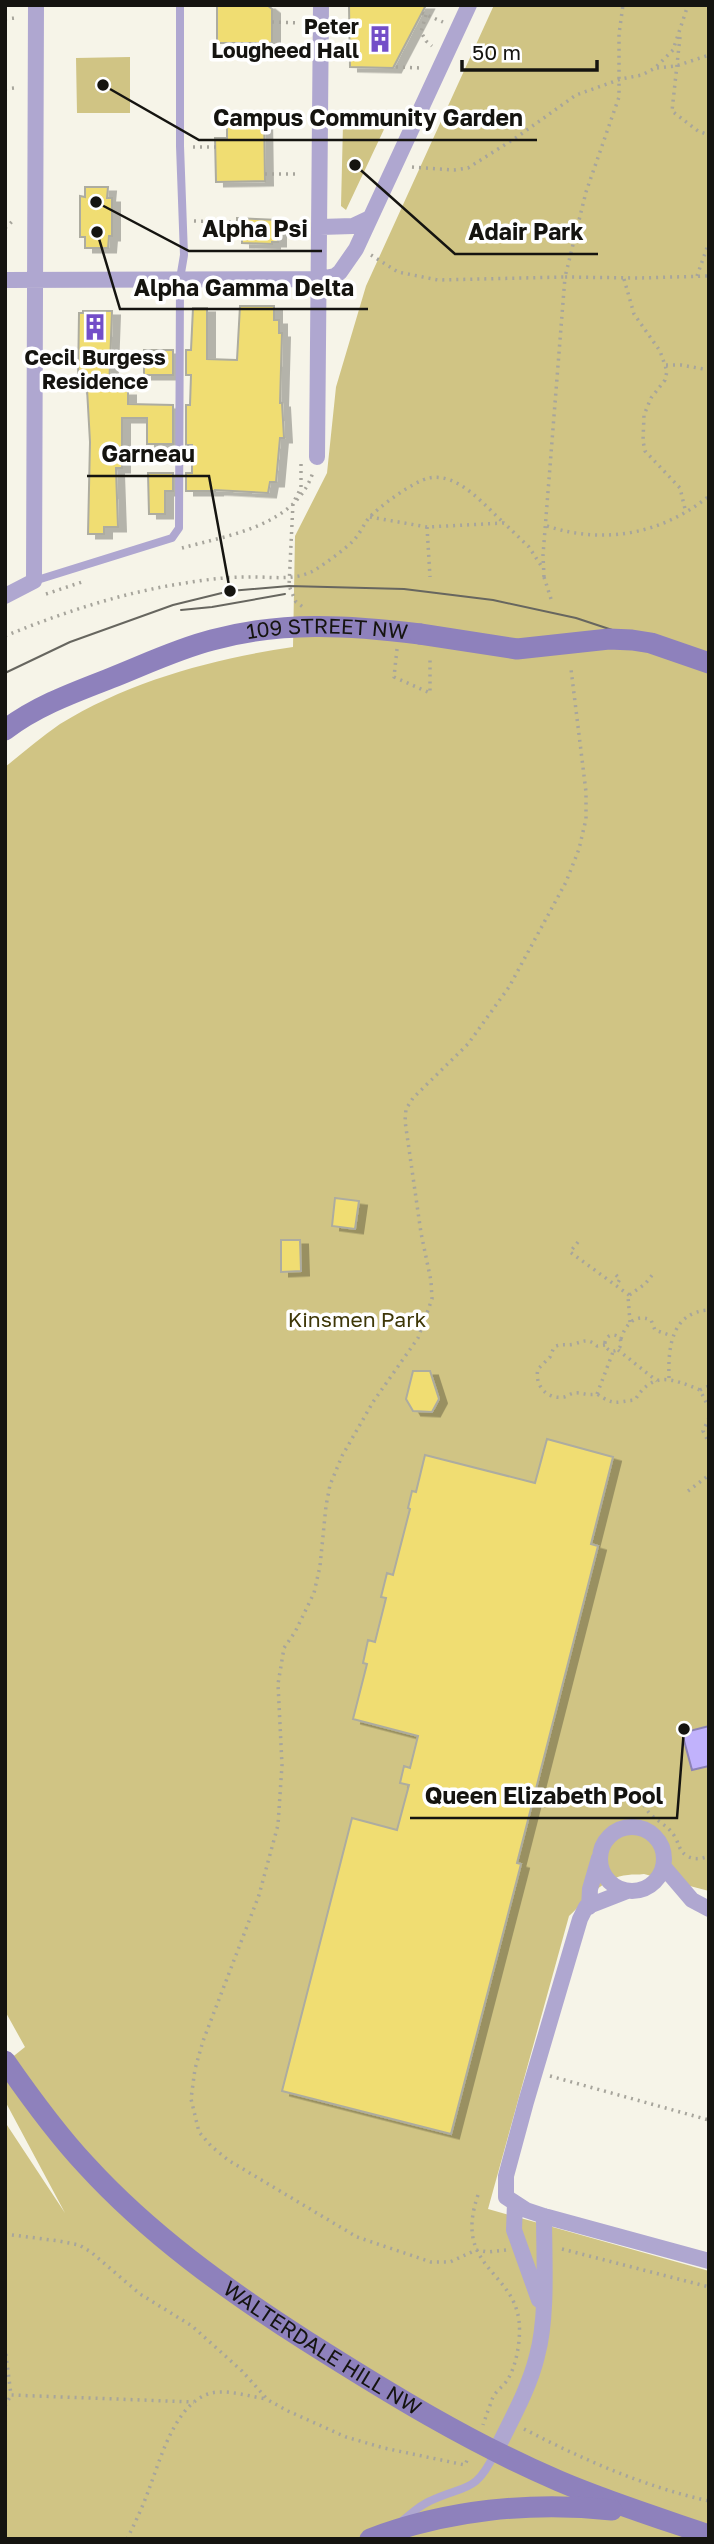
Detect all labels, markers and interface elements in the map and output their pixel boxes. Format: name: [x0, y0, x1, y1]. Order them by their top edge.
place label: Peter Lougheed Hall: [211, 13, 359, 63]
building icon: Peter Lougheed Hall: [365, 24, 395, 54]
scale bar: [462, 28, 597, 72]
text: 50 m: [472, 39, 521, 65]
callout: Campus Community Garden: [199, 96, 537, 140]
text: Campus Community Garden: [213, 103, 523, 131]
callout: Alpha Psi: [189, 207, 322, 251]
callout: Adair Park: [455, 210, 598, 254]
text: Alpha Psi: [202, 214, 308, 242]
text: Adair Park: [468, 217, 584, 245]
callout: Alpha Gamma Delta: [120, 265, 368, 309]
text: Alpha Gamma Delta: [134, 273, 354, 301]
building icon: Cecil Burgess Residence: [80, 312, 110, 342]
place label: Cecil Burgess Residence: [24, 344, 166, 394]
callout: Garneau: [87, 432, 209, 476]
text: Garneau: [101, 439, 195, 467]
street label: 109 STREET NW: [245, 612, 409, 644]
park label: Kinsmen Park: [288, 1306, 426, 1332]
callout: Queen Elizabeth Pool: [410, 1774, 677, 1818]
text: Queen Elizabeth Pool: [425, 1781, 664, 1809]
street label: WALTERDALE HILL NW: [219, 2275, 426, 2420]

